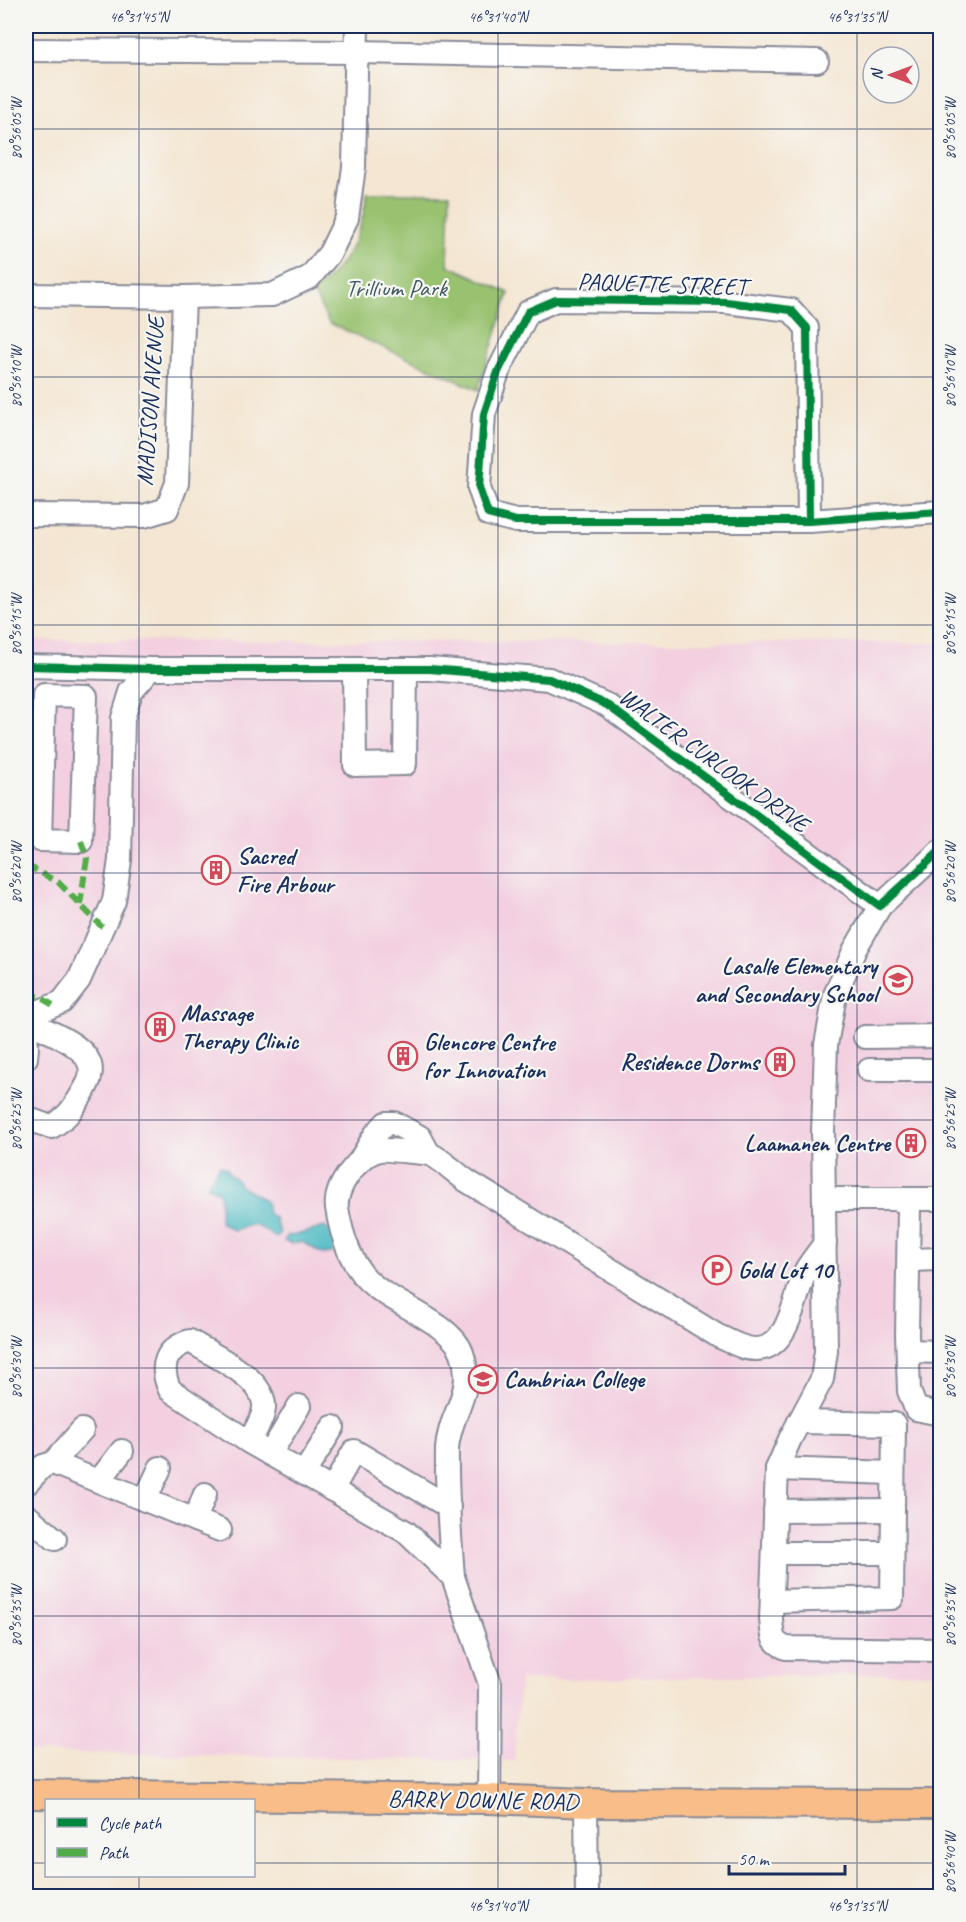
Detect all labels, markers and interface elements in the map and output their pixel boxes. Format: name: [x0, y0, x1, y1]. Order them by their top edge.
text: 46°31'45"N: [109, 8, 172, 27]
text: 46°31'40"N: [468, 8, 531, 27]
text: 46°31'35"N: [827, 8, 890, 27]
north arrow: [861, 45, 921, 105]
text: N: [867, 67, 887, 80]
text: 80°56'05"W: [7, 95, 26, 159]
text: 80°56'05"W: [941, 95, 960, 159]
street label: PAQUETTE STREET: [577, 266, 753, 302]
park label: Trillium Park: [345, 273, 449, 303]
street label: MADISON AVENUE: [129, 312, 171, 487]
text: 80°56'10"W: [7, 343, 26, 407]
text: 80°56'10"W: [941, 343, 960, 407]
text: 80°56'15"W: [7, 591, 26, 655]
text: 80°56'15"W: [941, 591, 960, 655]
street label: WALTER CURLOOK DRIVE: [613, 681, 817, 841]
text: 80°56'20"W: [7, 839, 26, 903]
text: 80°56'20"W: [941, 839, 960, 903]
place label: Sacred Fire Arbour: [237, 841, 336, 899]
building icon: Sacred Fire Arbour: [200, 854, 232, 886]
place label: Lasalle Elementary and Secondary School: [695, 951, 882, 1009]
school or university icon: Lasalle Elementary and Secondary School: [882, 964, 914, 996]
place label: Massage Therapy Clinic: [181, 998, 300, 1056]
building icon: Massage Therapy Clinic: [144, 1011, 176, 1043]
place label: Glencore Centre for Innovation: [424, 1027, 557, 1085]
building icon: Glencore Centre for Innovation: [387, 1040, 419, 1072]
building icon: Residence Dorms: [764, 1046, 796, 1078]
place label: Residence Dorms: [620, 1047, 762, 1077]
text: 80°56'25"W: [7, 1086, 26, 1150]
text: 80°56'25"W: [941, 1086, 960, 1150]
building icon: Laamanen Centre: [895, 1127, 927, 1159]
place label: Laamanen Centre: [745, 1128, 892, 1158]
parking icon: Gold Lot 10: [701, 1254, 733, 1286]
place label: Gold Lot 10: [738, 1255, 835, 1285]
text: 80°56'30"W: [7, 1334, 26, 1398]
text: 80°56'30"W: [941, 1334, 960, 1398]
school or university icon: Cambrian College: [467, 1363, 499, 1395]
place label: Cambrian College: [504, 1364, 646, 1394]
text: 80°56'35"W: [7, 1582, 26, 1646]
text: 80°56'35"W: [941, 1582, 960, 1646]
street label: BARRY DOWNE ROAD: [388, 1783, 580, 1817]
legend: [45, 1799, 255, 1877]
text: Cycle path: [99, 1812, 162, 1834]
text: 80°56'40"W: [941, 1829, 960, 1893]
scale bar: [729, 1838, 844, 1876]
text: Path: [99, 1842, 129, 1864]
text: 50 m: [738, 1848, 771, 1870]
text: 46°31'40"N: [468, 1897, 531, 1916]
text: 46°31'35"N: [827, 1897, 890, 1916]

